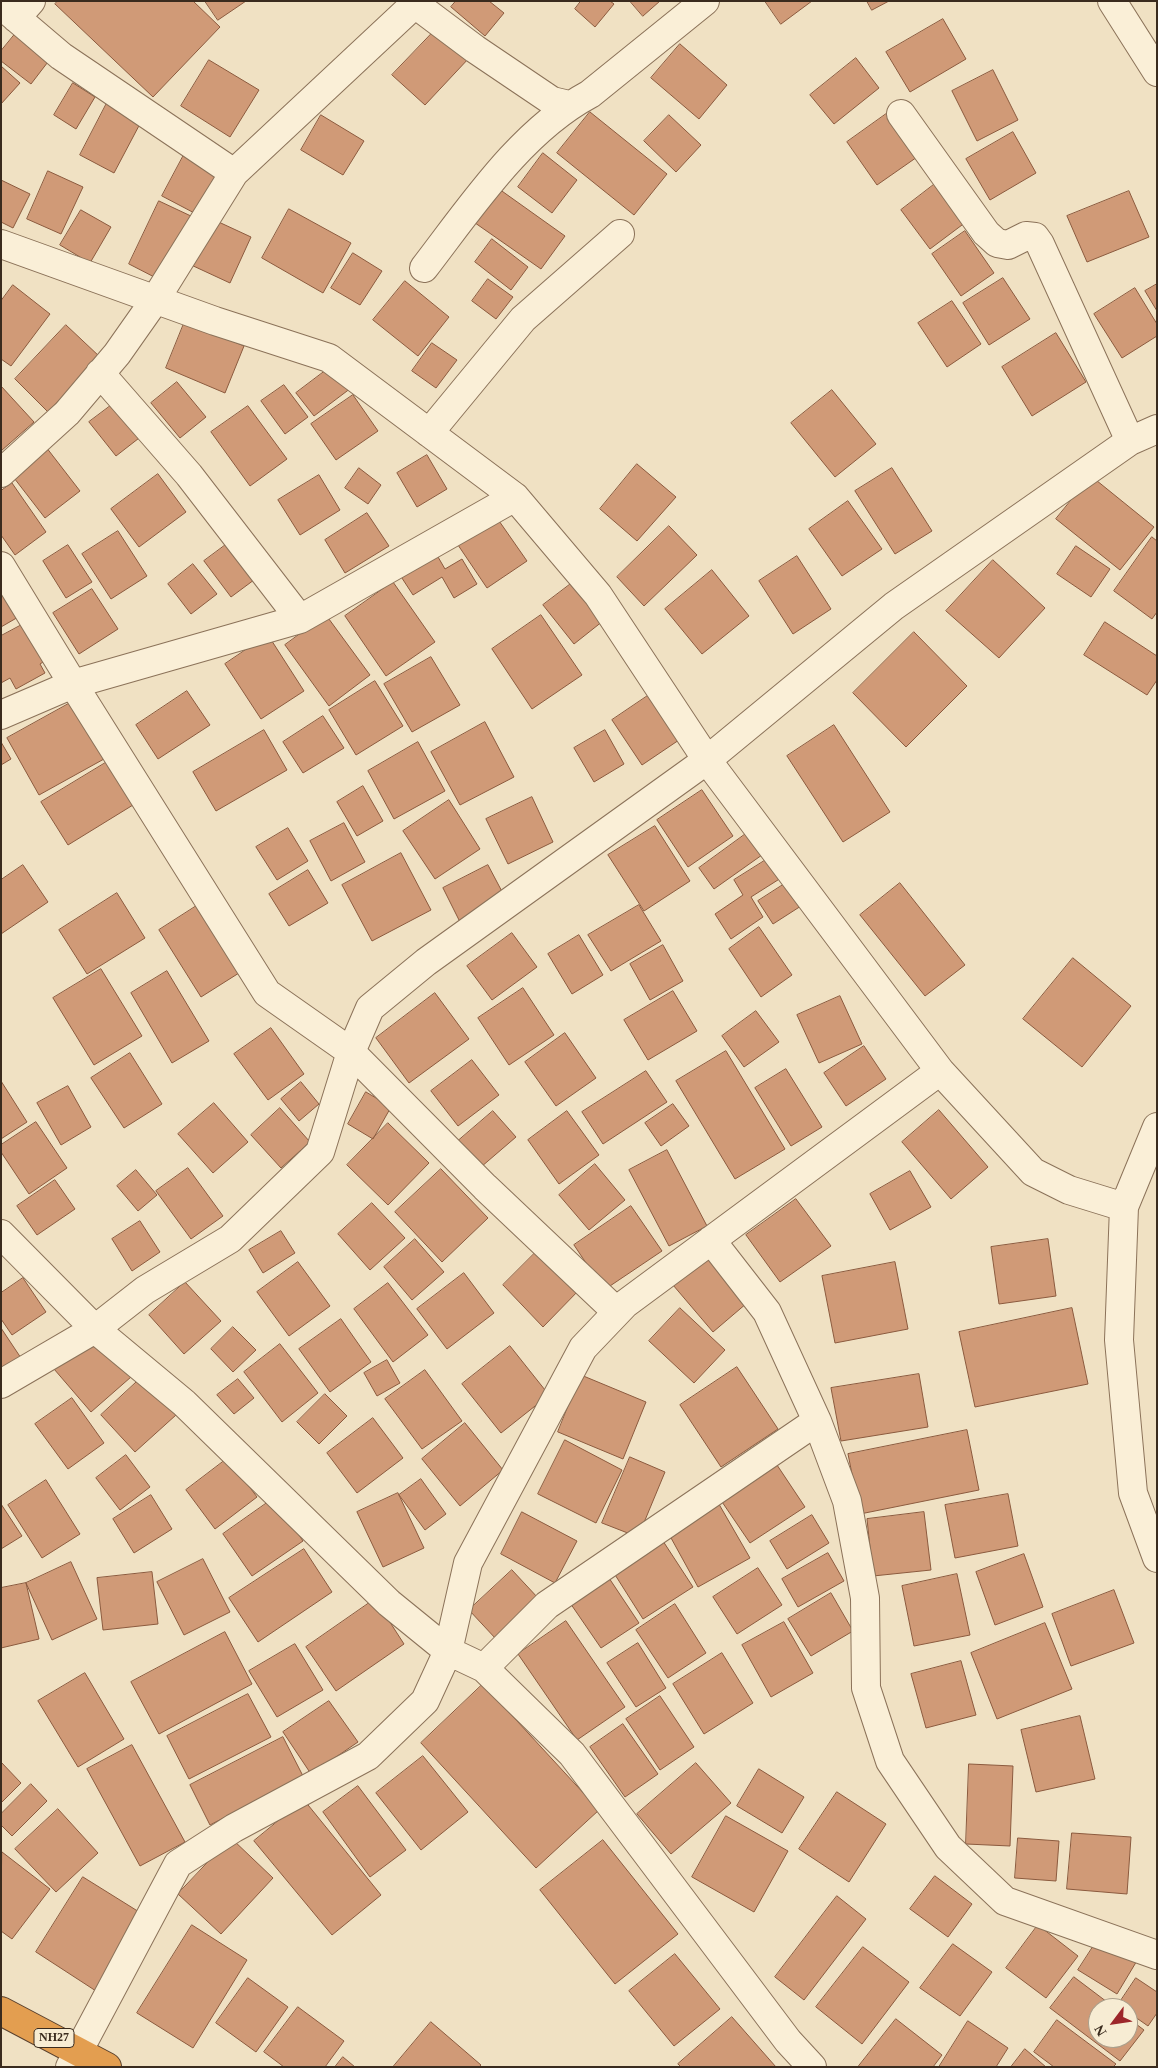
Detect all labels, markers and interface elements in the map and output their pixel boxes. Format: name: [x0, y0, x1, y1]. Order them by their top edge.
north arrow: [1088, 1998, 1138, 2048]
text: N: [1092, 2022, 1110, 2039]
road number: NH27: [34, 2029, 74, 2048]

